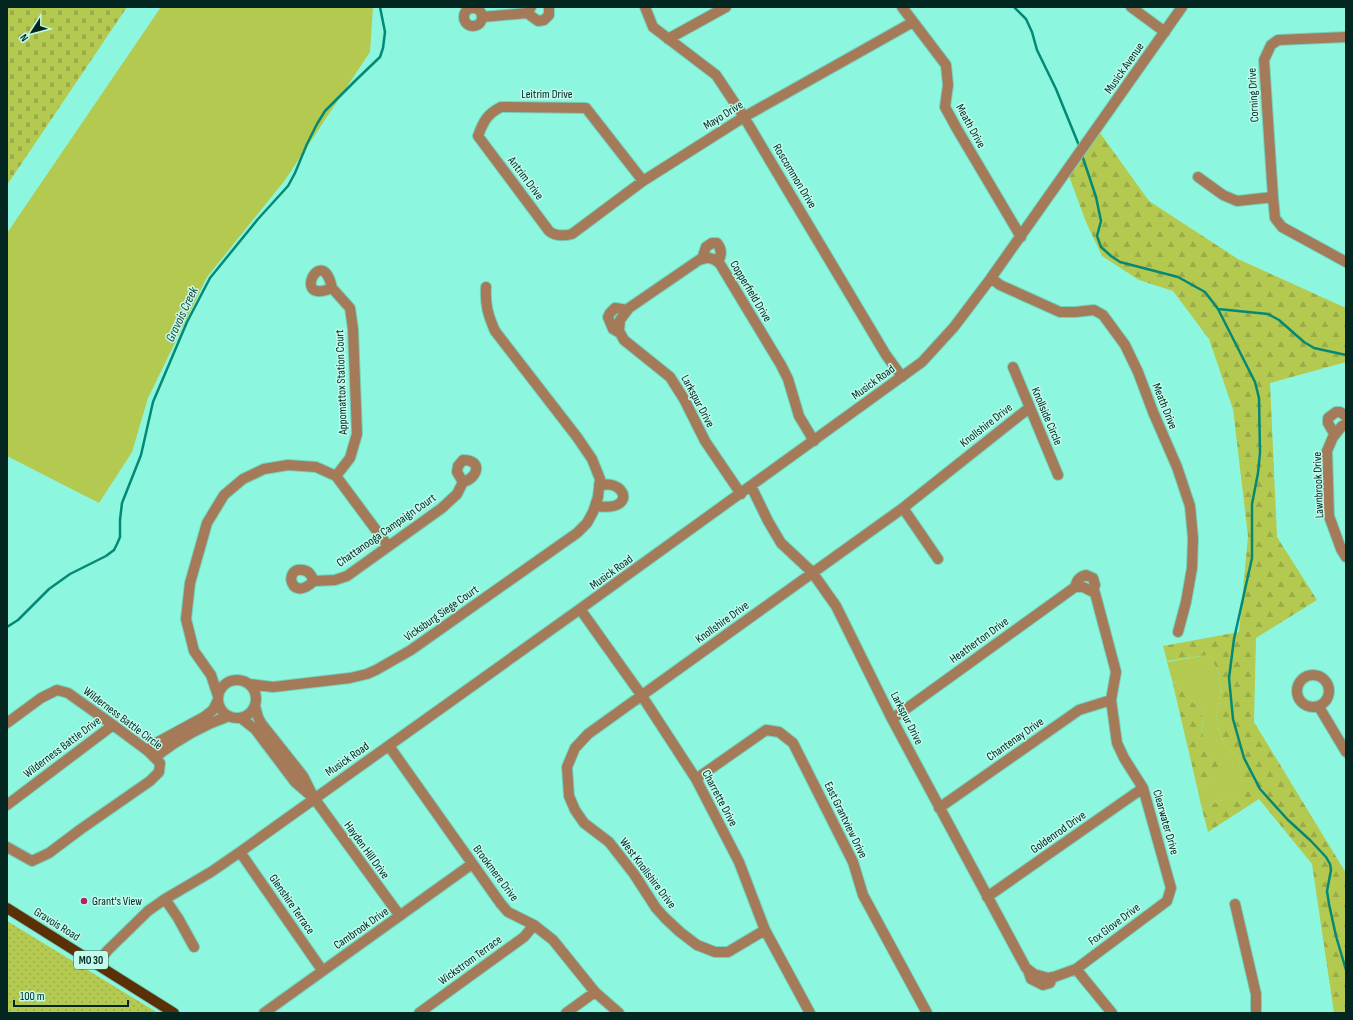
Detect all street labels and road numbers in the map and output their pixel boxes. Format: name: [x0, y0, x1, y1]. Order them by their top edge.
street label: Musick Avenue: [1101, 40, 1148, 97]
street label: Corning Drive: [1245, 67, 1262, 122]
street label: Leitrim Drive: [521, 87, 573, 102]
street label: Mayo Drive: [701, 97, 746, 133]
street label: Meath Drive: [952, 102, 989, 151]
street label: Roscommon Drive: [769, 141, 820, 211]
street label: Antrim Drive: [504, 153, 547, 203]
street label: Copperfield Drive: [726, 258, 775, 325]
street label: Appomattox Station Court: [332, 329, 351, 436]
street label: Musick Road: [849, 362, 898, 403]
street label: Larkspur Drive: [677, 372, 718, 430]
street label: Meath Drive: [1149, 381, 1181, 432]
street label: Knollside Circle: [1028, 385, 1066, 448]
street label: Knollshire Drive: [957, 400, 1016, 451]
street label: Lawnbrook Drive: [1310, 451, 1327, 518]
street label: Chattanooga Campaign Court: [334, 490, 439, 570]
street label: Musick Road: [587, 552, 636, 593]
street label: Vicksburg Siege Court: [401, 582, 482, 645]
street label: Knollshire Drive: [693, 598, 752, 647]
street label: Heatherton Drive: [947, 614, 1012, 667]
street label: Wilderness Battle Circle: [80, 684, 165, 753]
street label: Larkspur Drive: [887, 689, 926, 747]
street label: Wilderness Battle Drive: [21, 713, 104, 781]
street label: Chantenay Drive: [984, 714, 1047, 765]
street label: Musick Road: [323, 739, 372, 780]
street label: Charrette Drive: [698, 767, 741, 829]
street label: East Grantview Drive: [821, 779, 871, 861]
street label: Clearwater Drive: [1149, 788, 1182, 857]
street label: Goldenrod Drive: [1028, 808, 1089, 857]
street label: Hayden Hill Drive: [341, 818, 393, 882]
street label: West Knollshire Drive: [616, 835, 679, 912]
street label: Brookmere Drive: [470, 842, 522, 905]
street label: Glenshire Terrace: [265, 871, 318, 937]
street label: Fox Glove Drive: [1085, 900, 1143, 949]
street label: Gravois Road: [31, 904, 83, 945]
street label: Cambrook Drive: [331, 904, 392, 953]
street label: Wickstrom Terrace: [436, 932, 505, 988]
road number: MO 30: [74, 951, 108, 969]

